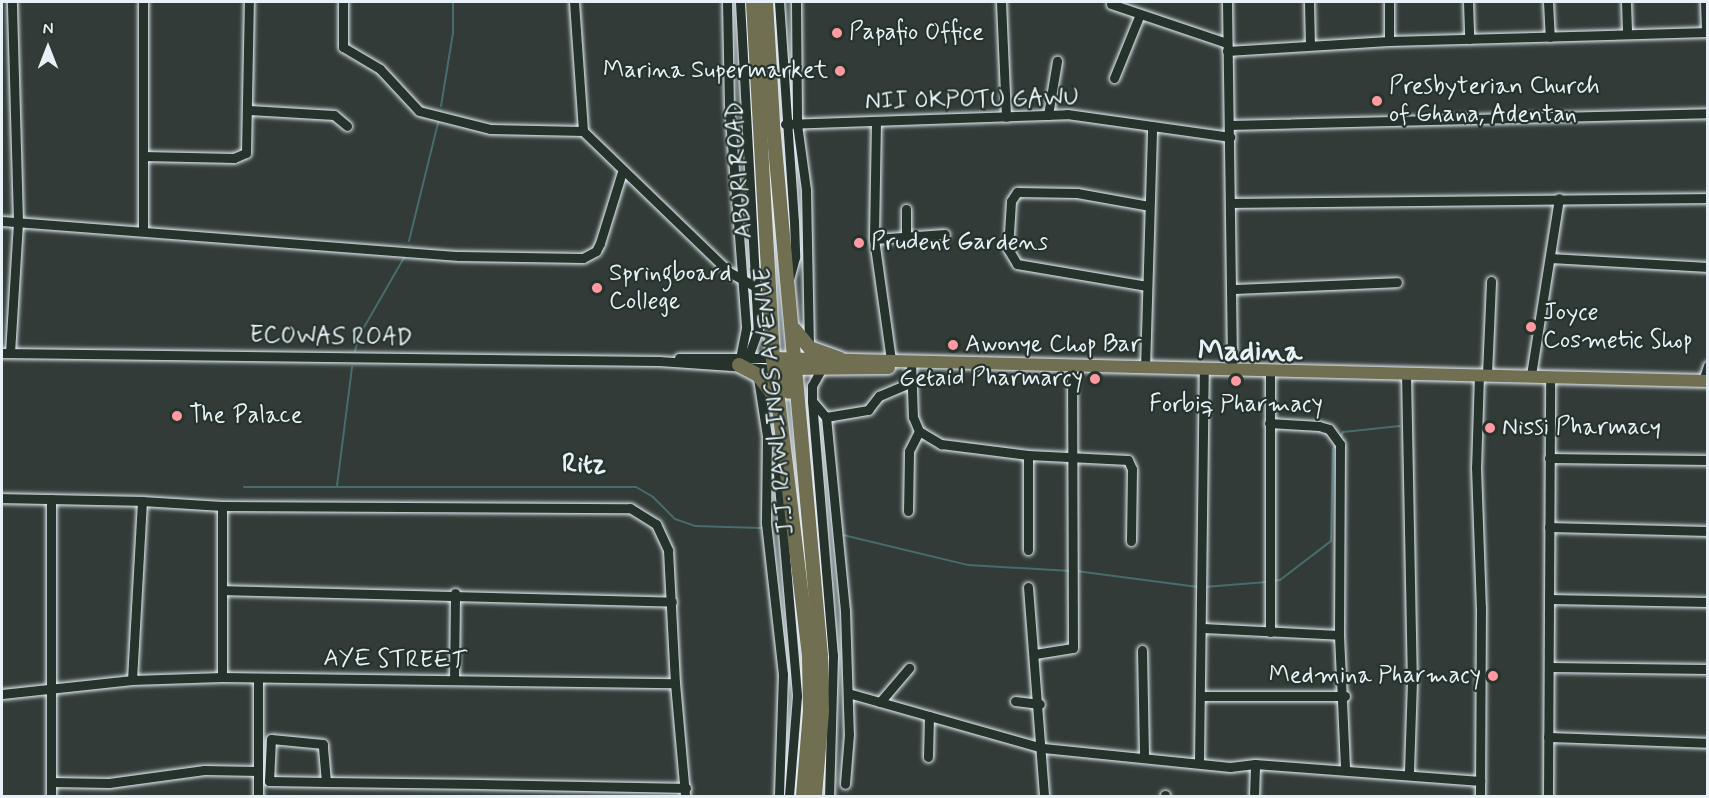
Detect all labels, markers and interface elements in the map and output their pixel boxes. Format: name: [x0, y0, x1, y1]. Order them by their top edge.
north arrow: [18, 18, 78, 78]
text: N: [43, 19, 53, 40]
place label: Papafio Office: [849, 19, 985, 47]
marker: Papafio Office: [830, 26, 844, 40]
place label: Marina Supermarket: [603, 57, 828, 85]
marker: Marina Supermarket: [833, 64, 847, 78]
place label: Presbyterian Church of Ghana, Adentan: [1389, 73, 1605, 129]
street label: NII OKPOTU GAWU: [864, 84, 1080, 116]
marker: Presbyterian Church of Ghana, Adentan: [1370, 94, 1384, 108]
street label: ABURI ROAD: [721, 102, 759, 238]
place label: Prudent Gardens: [871, 229, 1040, 257]
marker: Prudent Gardens: [852, 236, 866, 250]
place label: Springboard College: [609, 260, 732, 316]
street label: J.J. RAWLINGS AVENUE: [749, 266, 801, 536]
marker: Springboard College: [590, 281, 604, 295]
place label: Joyce Cosmetic Shop: [1543, 299, 1694, 355]
marker: Joyce Cosmetic Shop: [1524, 320, 1538, 334]
street label: ECOWAS ROAD: [249, 321, 413, 353]
place label: Awonye Chop Bar: [965, 331, 1141, 359]
district label: Madina: [1198, 334, 1302, 370]
marker: Awonye Chop Bar: [946, 338, 960, 352]
place label: Getaid Pharmarcy: [899, 365, 1083, 393]
marker: Getaid Pharmarcy: [1088, 372, 1102, 386]
marker: Forbiq Pharmacy: [1229, 374, 1243, 388]
place label: Forbiq Pharmacy: [1149, 391, 1323, 419]
place label: The Palace: [189, 402, 296, 430]
marker: The Palace: [170, 409, 184, 423]
place label: Nissi Pharmacy: [1502, 414, 1658, 442]
marker: Nissi Pharmacy: [1483, 421, 1497, 435]
district label: Ritz: [562, 450, 606, 482]
street label: AYE STREET: [323, 644, 467, 676]
place label: Medmina Pharmacy: [1269, 662, 1481, 690]
marker: Medmina Pharmacy: [1486, 669, 1500, 683]

